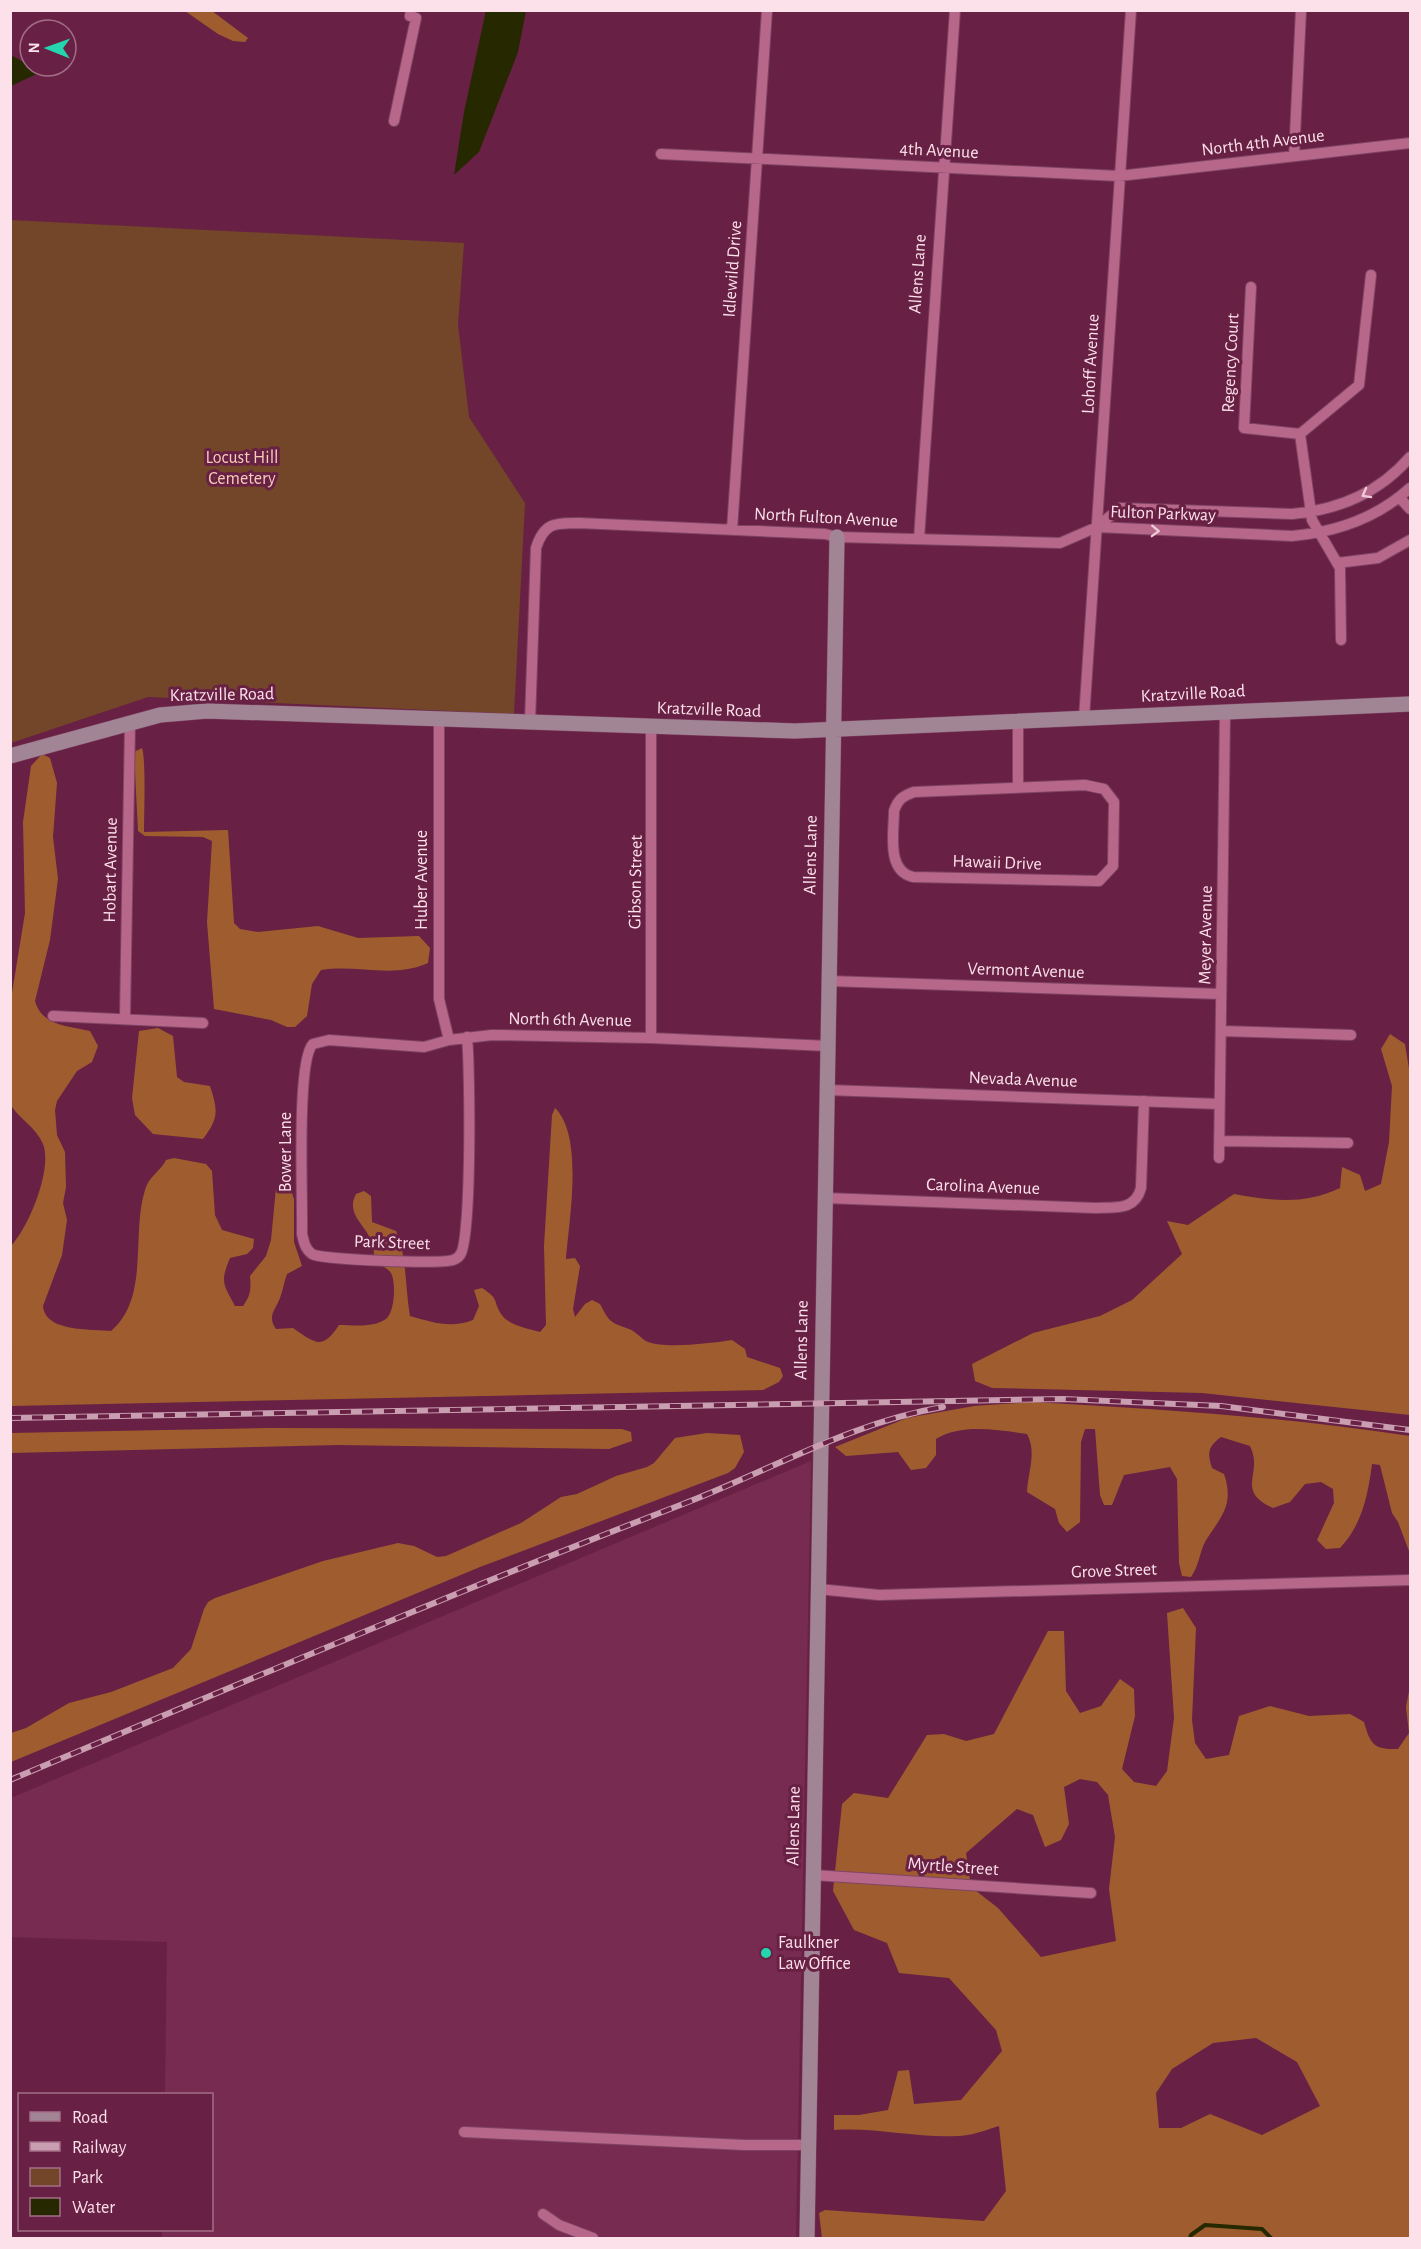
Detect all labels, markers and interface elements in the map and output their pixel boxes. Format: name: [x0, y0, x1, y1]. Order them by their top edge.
north arrow: [18, 18, 78, 78]
text: N: [26, 42, 42, 53]
street label: North 4th Avenue: [1201, 127, 1325, 159]
street label: 4th Avenue: [899, 140, 979, 162]
street label: Idlewild Drive: [721, 220, 745, 318]
street label: Allens Lane: [906, 234, 930, 314]
street label: Regency Court: [1219, 312, 1243, 413]
street label: Lohoff Avenue: [1079, 313, 1103, 415]
park label: Locust Hill Cemetery: [205, 449, 279, 488]
one-way arrow: [1362, 487, 1372, 498]
street label: Fulton Parkway: [1110, 503, 1216, 525]
street label: North Fulton Avenue: [754, 505, 898, 531]
one-way arrow: [1151, 525, 1160, 538]
street label: Kratzville Road: [1140, 682, 1246, 706]
street label: Kratzville Road: [169, 685, 275, 705]
street label: Kratzville Road: [656, 699, 762, 721]
street label: Allens Lane: [801, 815, 821, 895]
street label: Hobart Avenue: [101, 817, 121, 923]
street label: Huber Avenue: [413, 830, 431, 930]
street label: Gibson Street: [626, 834, 646, 929]
street label: Hawaii Drive: [952, 852, 1042, 874]
street label: Meyer Avenue: [1196, 885, 1216, 985]
street label: Vermont Avenue: [967, 960, 1085, 982]
street label: North 6th Avenue: [508, 1010, 632, 1030]
street label: Nevada Avenue: [968, 1069, 1078, 1091]
street label: Bower Lane: [277, 1112, 295, 1192]
street label: Carolina Avenue: [926, 1176, 1040, 1198]
street label: Park Street: [353, 1233, 431, 1253]
street label: Allens Lane: [792, 1300, 812, 1380]
street label: Grove Street: [1071, 1560, 1157, 1581]
street label: Allens Lane: [784, 1786, 804, 1866]
street label: Myrtle Street: [907, 1855, 999, 1879]
place label: Faulkner Law Office: [778, 1934, 851, 1973]
marker: Faulkner Law Office: [759, 1946, 773, 1960]
legend: [18, 2093, 213, 2231]
text: Road: [72, 2109, 108, 2127]
text: Railway: [72, 2139, 127, 2157]
text: Park: [72, 2169, 104, 2187]
text: Water: [72, 2199, 115, 2217]

